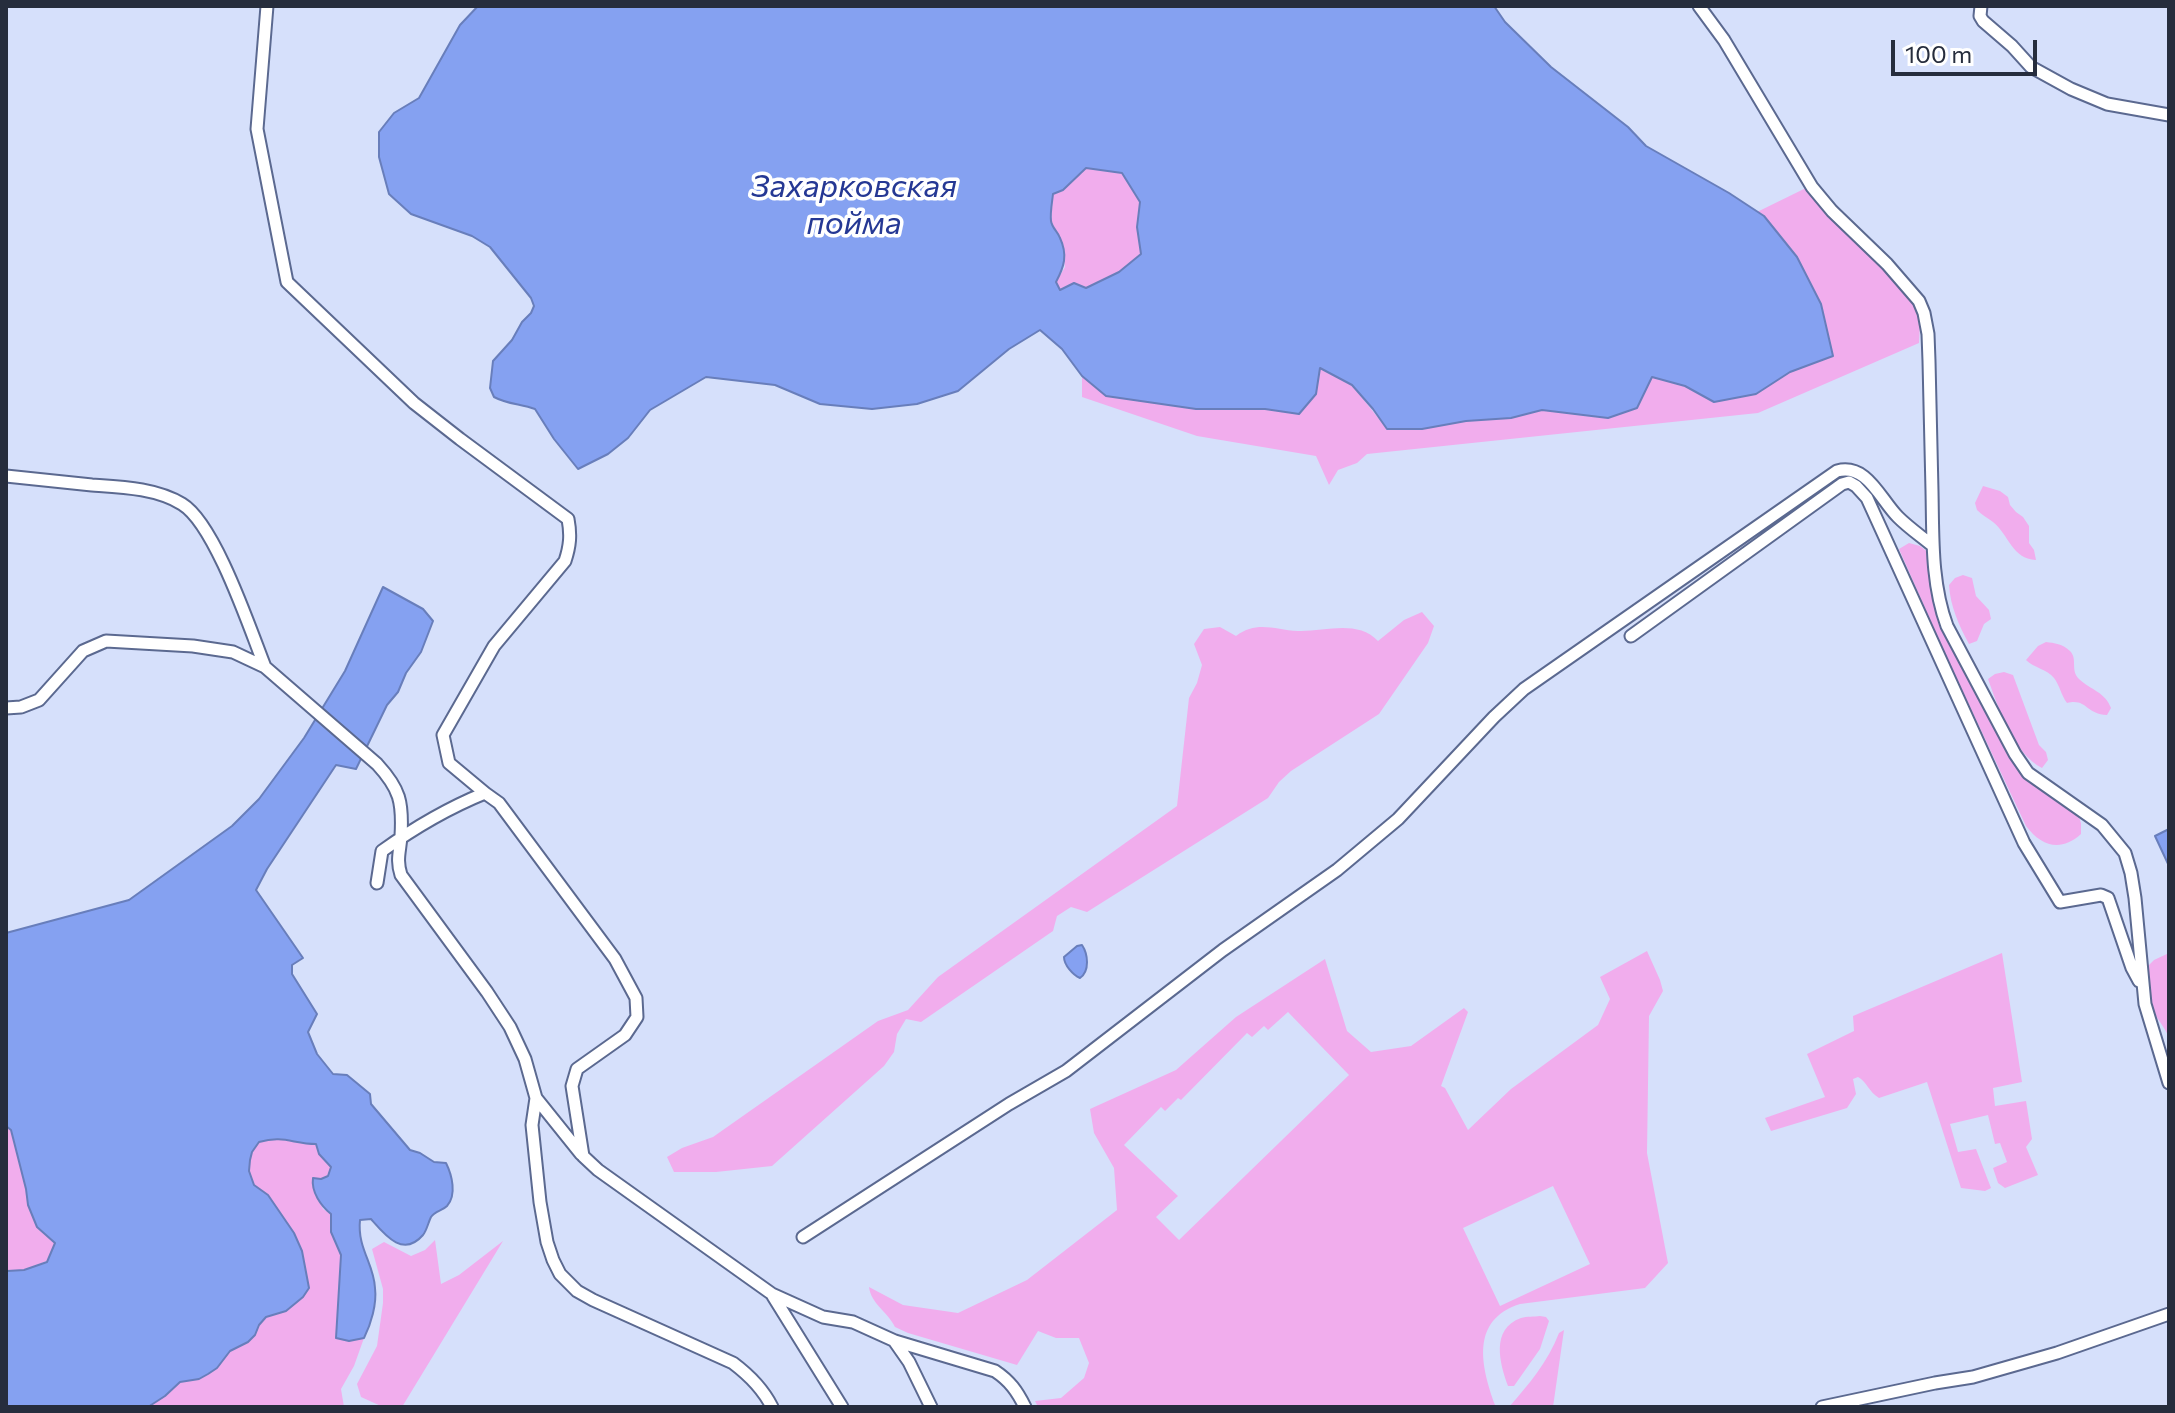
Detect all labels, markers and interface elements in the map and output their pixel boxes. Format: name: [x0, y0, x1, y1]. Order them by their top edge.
scale bar: [1895, 24, 2041, 74]
text: 100 m: [1905, 39, 1972, 68]
water label: Захарковская пойма: [751, 167, 957, 242]

